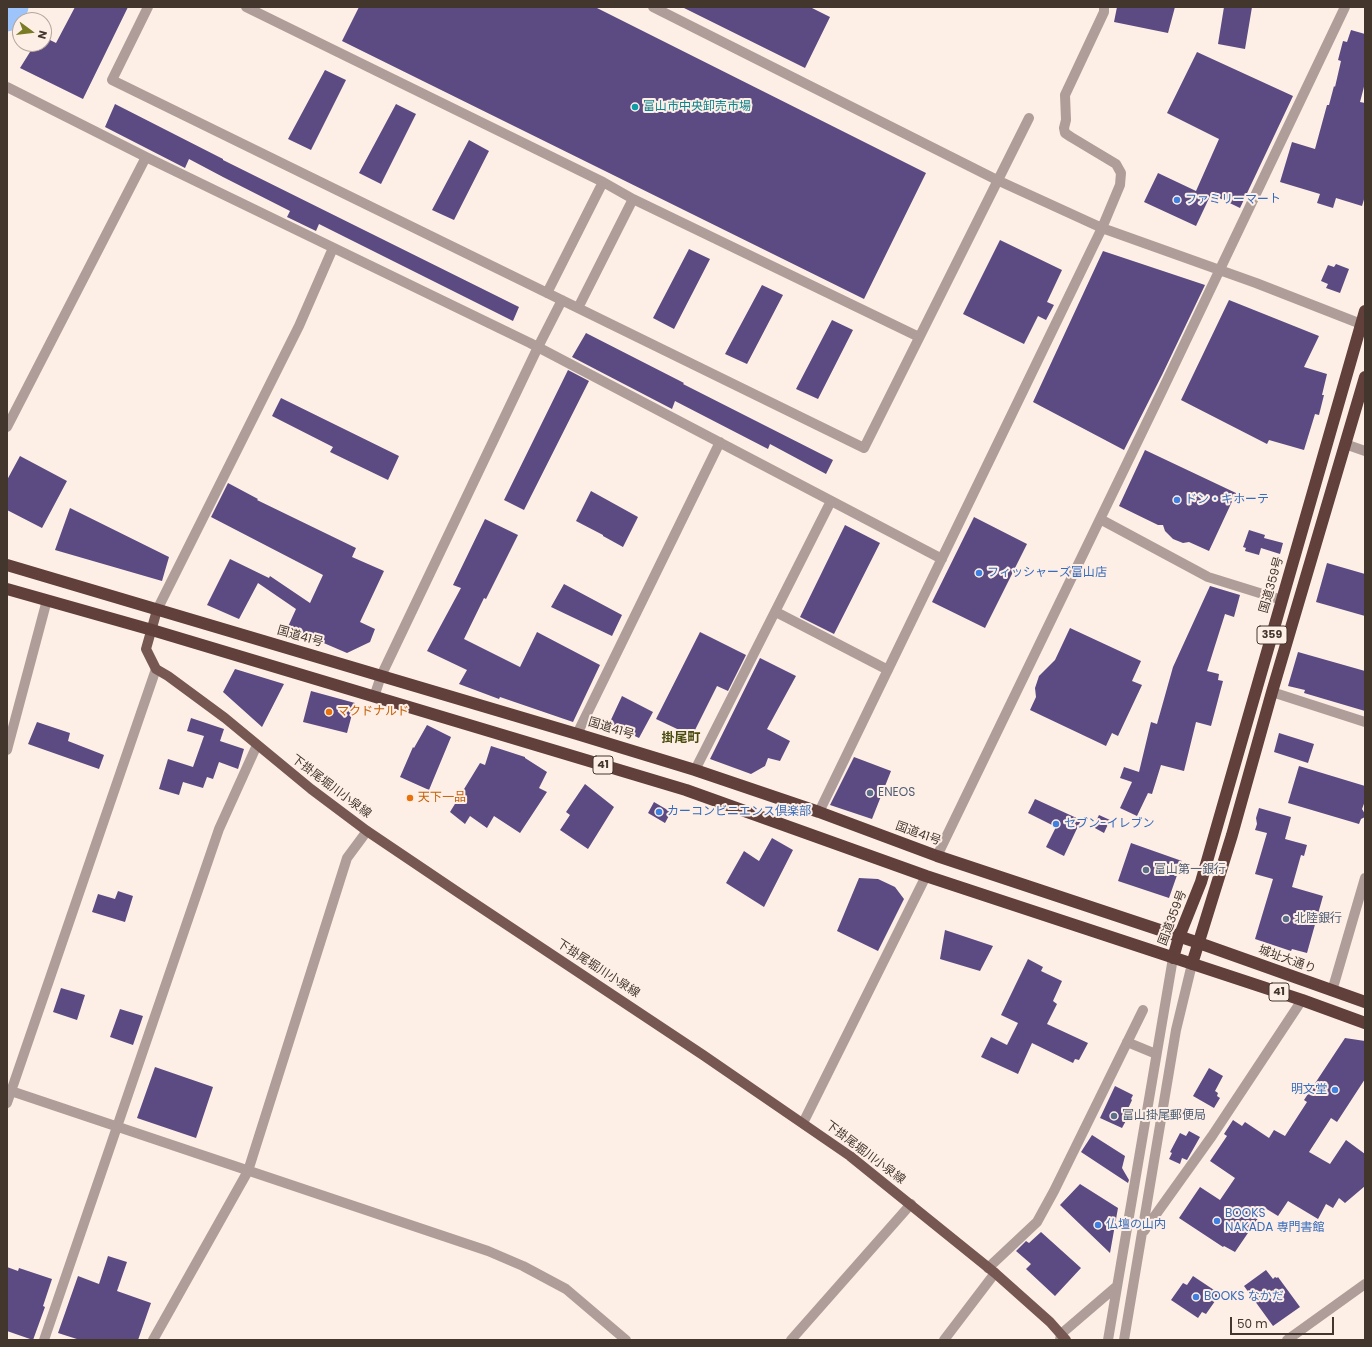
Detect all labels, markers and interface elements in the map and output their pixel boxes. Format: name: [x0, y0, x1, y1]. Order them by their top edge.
north arrow: [12, 12, 52, 52]
text: N: [34, 29, 51, 41]
place label: 富山市中央卸売市場: [643, 100, 751, 114]
marker: 富山市中央卸売市場: [630, 102, 640, 112]
place label: ファミリーマート: [1185, 193, 1281, 207]
marker: ファミリーマート: [1172, 195, 1182, 205]
place label: ドン・キホーテ: [1185, 493, 1269, 507]
marker: ドン・キホーテ: [1172, 495, 1182, 505]
street label: 国道359号: [1257, 555, 1287, 615]
place label: フィッシャーズ富山店: [987, 566, 1107, 580]
marker: フィッシャーズ富山店: [974, 568, 984, 578]
street label: 国道41号: [275, 624, 325, 650]
road number: 359: [1257, 626, 1287, 644]
place label: マクドナルド: [337, 705, 409, 719]
marker: マクドナルド: [324, 707, 334, 717]
street label: 国道41号: [586, 715, 636, 743]
district label: 掛尾町: [662, 731, 700, 747]
street label: 下掛尾堀川小泉線: [288, 752, 374, 822]
road number: 41: [593, 756, 613, 774]
place label: ENEOS: [878, 786, 915, 800]
marker: ENEOS: [865, 788, 875, 798]
place label: 天下一品: [418, 791, 466, 805]
marker: 天下一品: [405, 793, 415, 803]
place label: カーコンビニエンス倶楽部: [667, 805, 811, 819]
marker: カーコンビニエンス倶楽部: [654, 807, 664, 817]
place label: セブン-イレブン: [1064, 817, 1155, 831]
street label: 国道41号: [893, 819, 943, 849]
marker: セブン-イレブン: [1051, 819, 1061, 829]
place label: 富山第一銀行: [1154, 863, 1226, 877]
marker: 富山第一銀行: [1141, 865, 1151, 875]
street label: 国道359号: [1156, 888, 1190, 948]
place label: 北陸銀行: [1294, 912, 1342, 926]
marker: 北陸銀行: [1281, 914, 1291, 924]
street label: 下掛尾堀川小泉線: [554, 937, 642, 1001]
street label: 城址大通り: [1256, 943, 1318, 977]
road number: 41: [1269, 983, 1289, 1001]
place label: 明文堂: [1291, 1083, 1327, 1097]
marker: 明文堂: [1330, 1085, 1340, 1095]
place label: 富山掛尾郵便局: [1122, 1109, 1206, 1123]
marker: 富山掛尾郵便局: [1109, 1111, 1119, 1121]
street label: 下掛尾堀川小泉線: [822, 1118, 908, 1188]
place label: BOOKS NAKADA 専門書館: [1225, 1207, 1325, 1235]
marker: BOOKS NAKADA 専門書館: [1212, 1216, 1222, 1226]
place label: 仏壇の山内: [1106, 1218, 1166, 1232]
marker: 仏壇の山内: [1093, 1220, 1103, 1230]
place label: BOOKS なかだ: [1204, 1290, 1284, 1304]
marker: BOOKS なかだ: [1191, 1292, 1201, 1302]
scale bar: [1232, 1309, 1336, 1335]
text: 50 m: [1237, 1315, 1268, 1332]

